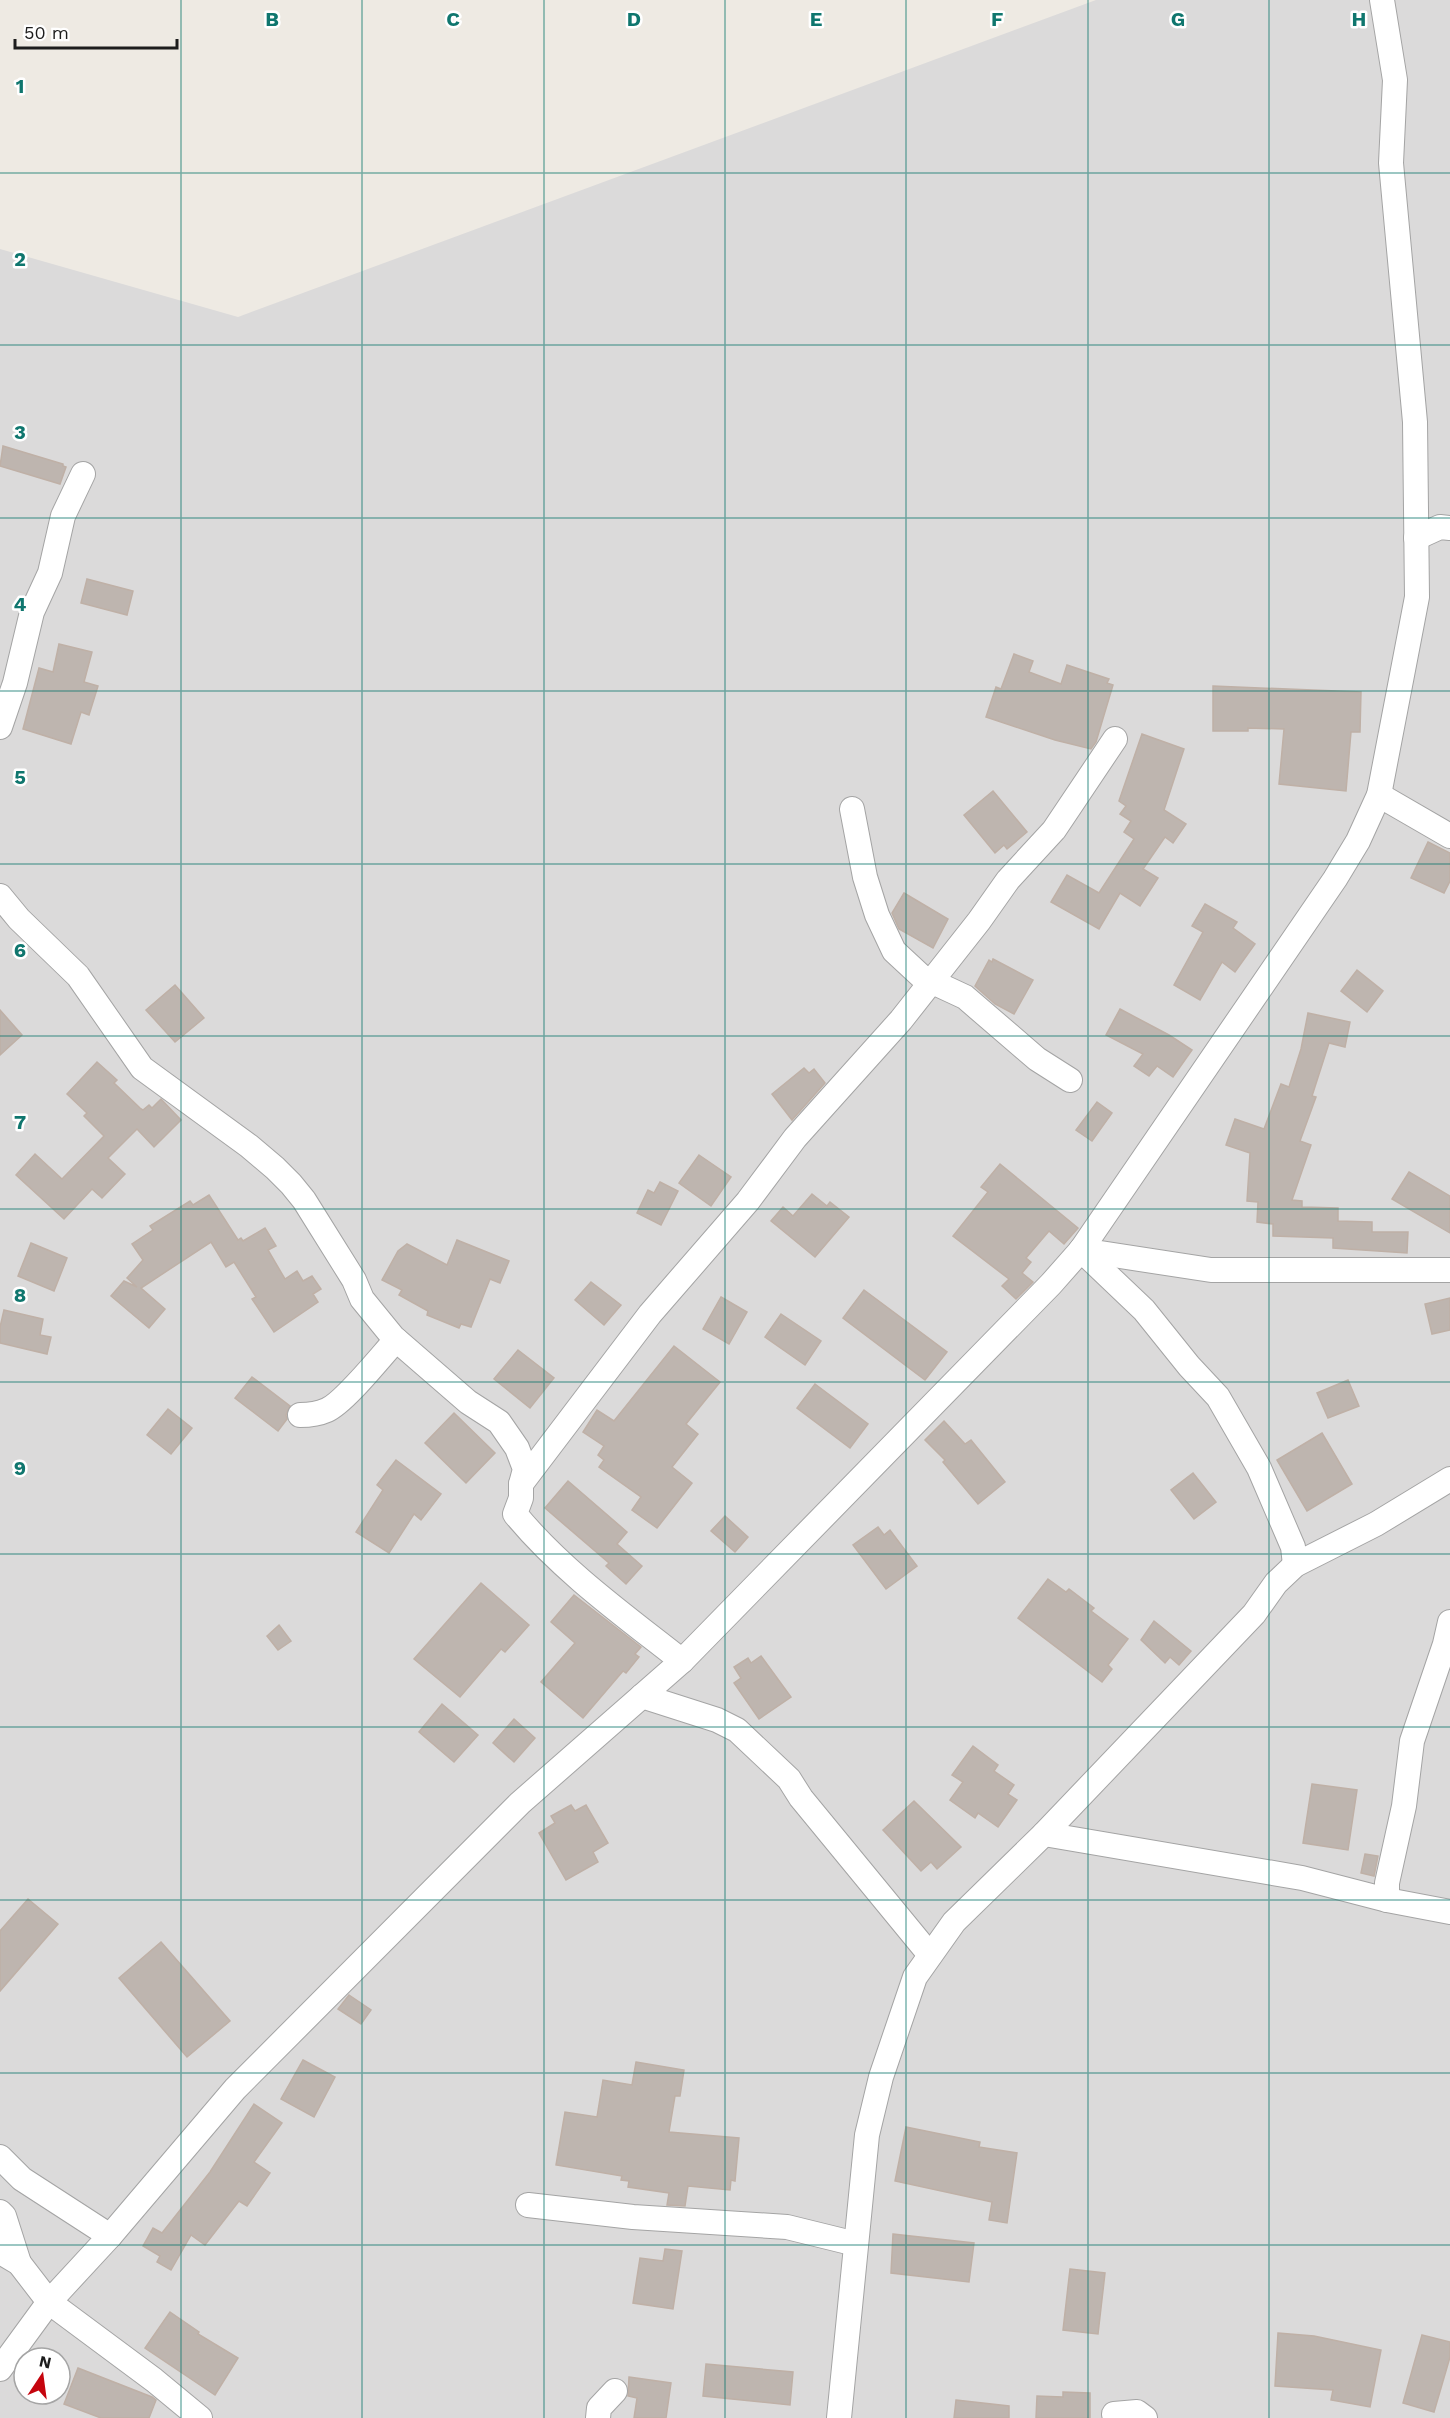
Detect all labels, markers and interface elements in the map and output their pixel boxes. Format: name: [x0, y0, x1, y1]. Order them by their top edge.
text: B: [265, 7, 279, 31]
text: C: [446, 7, 460, 31]
text: D: [627, 7, 641, 31]
text: E: [810, 7, 822, 31]
text: F: [991, 7, 1003, 31]
text: G: [1171, 7, 1185, 31]
text: H: [1352, 7, 1366, 31]
scale bar: [15, 12, 177, 50]
text: 50 m: [24, 22, 69, 43]
text: 1: [16, 74, 24, 98]
text: 2: [14, 247, 26, 271]
text: 3: [14, 420, 26, 444]
text: 4: [14, 592, 27, 616]
text: 5: [14, 765, 26, 789]
text: 6: [14, 938, 26, 962]
text: 7: [14, 1110, 26, 1134]
text: 8: [14, 1283, 26, 1307]
text: 9: [14, 1456, 26, 1480]
north arrow: [12, 2346, 72, 2406]
text: N: [37, 2351, 53, 2372]

